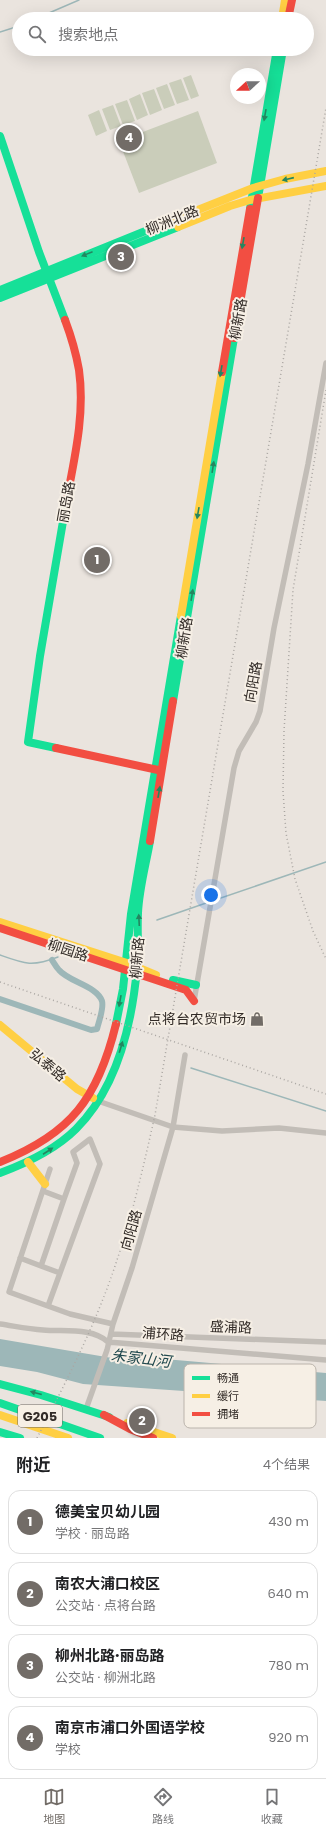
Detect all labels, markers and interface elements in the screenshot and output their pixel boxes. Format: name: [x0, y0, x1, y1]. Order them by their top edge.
search box: [12, 12, 314, 56]
icon: search: [26, 23, 48, 45]
text: 搜索地点: [58, 24, 118, 45]
north arrow: [230, 68, 266, 104]
one-way arrow: [262, 109, 268, 121]
pin: 4: [116, 123, 142, 153]
one-way arrow: [282, 176, 294, 182]
street label: 柳洲北路: [142, 200, 202, 240]
one-way arrow: [240, 237, 246, 249]
pin: 3: [108, 242, 134, 272]
one-way arrow: [81, 251, 93, 257]
street label: 柳新路: [225, 297, 251, 341]
one-way arrow: [218, 365, 224, 377]
one-way arrow: [210, 461, 216, 473]
street label: 丽岛路: [53, 480, 79, 524]
one-way arrow: [194, 507, 200, 519]
pin: 1: [84, 545, 110, 575]
one-way arrow: [189, 589, 195, 601]
street label: 柳新路: [171, 616, 197, 660]
street label: 向阳路: [240, 660, 266, 704]
one-way arrow: [156, 786, 162, 798]
your location: [201, 885, 221, 905]
one-way arrow: [135, 914, 142, 926]
street label: 柳园路: [45, 934, 91, 966]
street label: 柳新路: [125, 936, 149, 980]
one-way arrow: [117, 995, 123, 1007]
place label: 点将台农贸市场: [148, 1009, 246, 1029]
shop icon: 点将台农贸市场: [249, 1011, 265, 1027]
one-way arrow: [118, 1041, 124, 1053]
street label: 弘泰路: [25, 1044, 71, 1086]
one-way arrow: [43, 1147, 53, 1155]
street label: 向阳路: [116, 1207, 146, 1253]
street label: 盛浦路: [210, 1316, 252, 1338]
street label: 浦环路: [141, 1323, 185, 1345]
water label: 朱家山河: [110, 1344, 175, 1372]
legend: [184, 1364, 316, 1428]
text: 畅通: [217, 1370, 239, 1386]
text: 缓行: [217, 1388, 239, 1404]
one-way arrow: [29, 1390, 41, 1396]
road number: G205: [18, 1405, 62, 1427]
pin: 2: [129, 1406, 155, 1436]
text: 拥堵: [217, 1406, 239, 1422]
text: 附近: [16, 1453, 50, 1477]
text: 4个结果: [263, 1455, 310, 1474]
text: 德美宝贝幼儿园: [55, 1501, 160, 1522]
text: 1: [28, 1512, 32, 1531]
text: 430 m: [268, 1512, 309, 1531]
text: 学校 · 丽岛路: [55, 1524, 130, 1543]
text: 南农大浦口校区: [55, 1573, 160, 1594]
text: 2: [26, 1584, 34, 1603]
text: 640 m: [268, 1584, 309, 1603]
text: 公交站 · 点将台路: [55, 1596, 156, 1615]
text: 柳州北路·丽岛路: [55, 1645, 165, 1666]
text: 3: [26, 1656, 34, 1675]
text: 780 m: [269, 1656, 309, 1675]
text: 公交站 · 柳洲北路: [55, 1668, 156, 1687]
text: 南京市浦口外国语学校: [55, 1717, 205, 1738]
text: 4: [26, 1728, 34, 1747]
text: 920 m: [268, 1728, 309, 1747]
text: 学校: [55, 1740, 81, 1759]
tab: 地图: [43, 1786, 65, 1828]
tab: 路线: [152, 1786, 174, 1828]
tab: 收藏: [261, 1786, 283, 1828]

